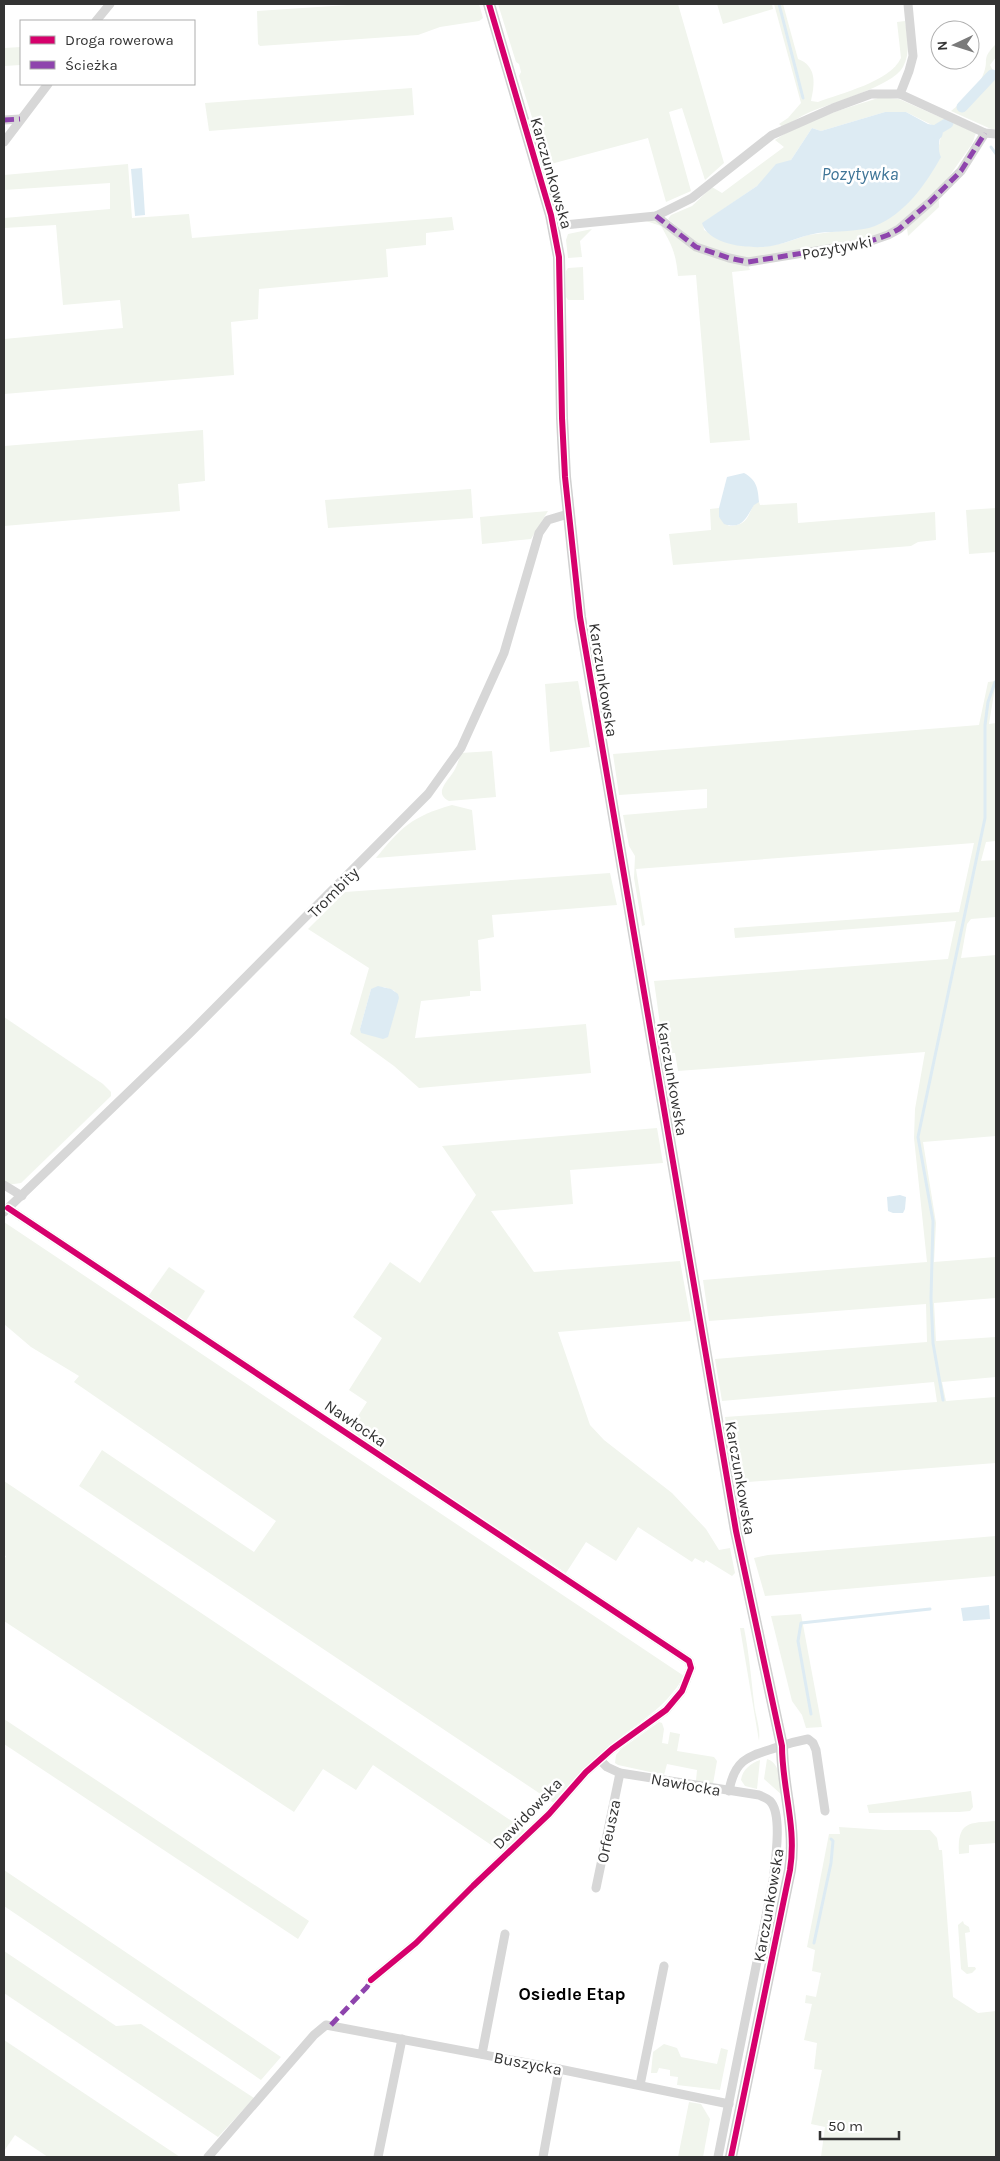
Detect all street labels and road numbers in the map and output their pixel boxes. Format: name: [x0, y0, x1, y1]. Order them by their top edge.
street label: Karczunkowska: [527, 115, 577, 231]
street label: Pozytywki: [800, 231, 874, 264]
street label: Karczunkowska: [585, 622, 622, 738]
street label: Trombity: [304, 863, 363, 922]
street label: Karczunkowska: [653, 1021, 692, 1137]
street label: Nawłocka: [321, 1396, 390, 1451]
street label: Karczunkowska: [721, 1420, 760, 1536]
street label: Nawłocka: [649, 1769, 722, 1800]
street label: Dawidowska: [489, 1774, 566, 1853]
street label: Orfeusza: [593, 1798, 624, 1865]
street label: Karczunkowska: [749, 1847, 788, 1963]
street label: Buszycka: [492, 2048, 564, 2079]

